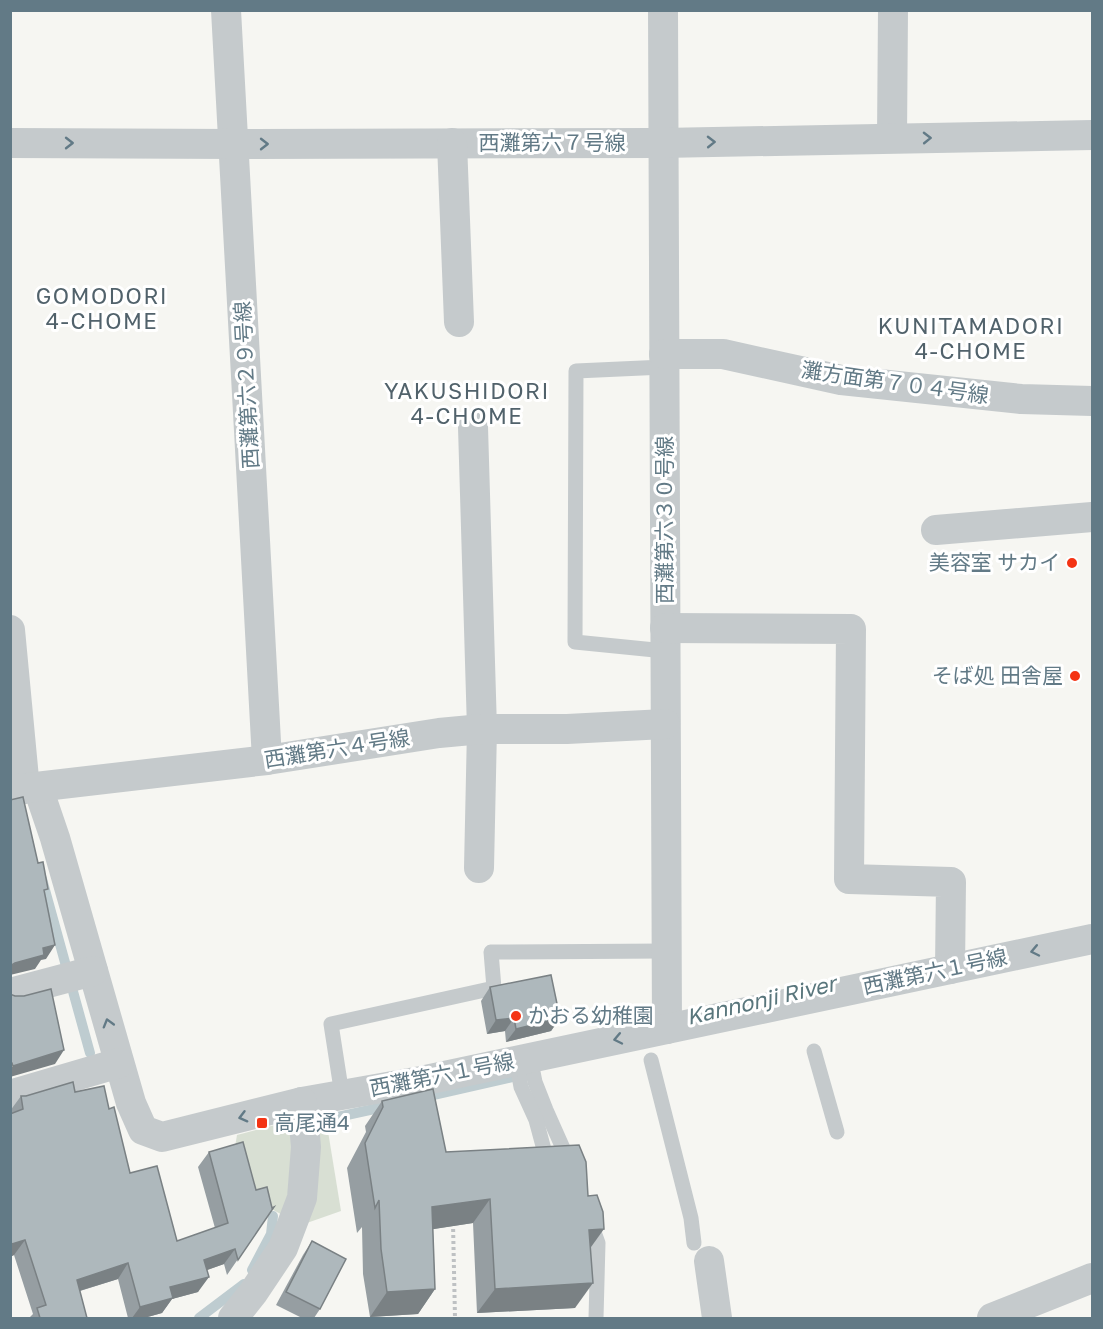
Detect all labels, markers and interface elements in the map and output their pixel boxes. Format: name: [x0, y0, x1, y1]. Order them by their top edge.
street label: 西灘第六７号線: [479, 129, 626, 155]
one-way arrow: [922, 131, 931, 144]
one-way arrow: [706, 136, 715, 148]
one-way arrow: [64, 137, 73, 149]
one-way arrow: [259, 138, 268, 150]
district label: GOMODORI 4-CHOME: [36, 282, 168, 334]
street label: 西灘第六２９号線: [229, 300, 263, 470]
district label: KUNITAMADORI 4-CHOME: [878, 312, 1064, 364]
street label: 灘方面第７０４号線: [800, 356, 991, 408]
district label: YAKUSHIDORI 4-CHOME: [384, 377, 550, 429]
street label: 西灘第六３０号線: [651, 436, 677, 604]
place label: 美容室 サカイ: [929, 549, 1060, 575]
marker: 美容室 サカイ: [1065, 556, 1079, 570]
place label: そば処 田舎屋: [932, 662, 1063, 688]
marker: そば処 田舎屋: [1068, 669, 1082, 683]
street label: 西灘第六４号線: [262, 724, 411, 772]
street label: 西灘第六１号線: [860, 943, 1009, 999]
one-way arrow: [1031, 944, 1041, 957]
water label: Kannonji River: [684, 968, 842, 1030]
place label: かおる幼稚園: [528, 1002, 654, 1028]
marker: かおる幼稚園: [509, 1009, 523, 1023]
one-way arrow: [103, 1018, 115, 1029]
one-way arrow: [614, 1031, 624, 1044]
street label: 西灘第六１号線: [367, 1047, 516, 1101]
place label: 高尾通4: [274, 1109, 350, 1135]
one-way arrow: [238, 1110, 248, 1123]
marker: 高尾通4: [255, 1116, 269, 1130]

